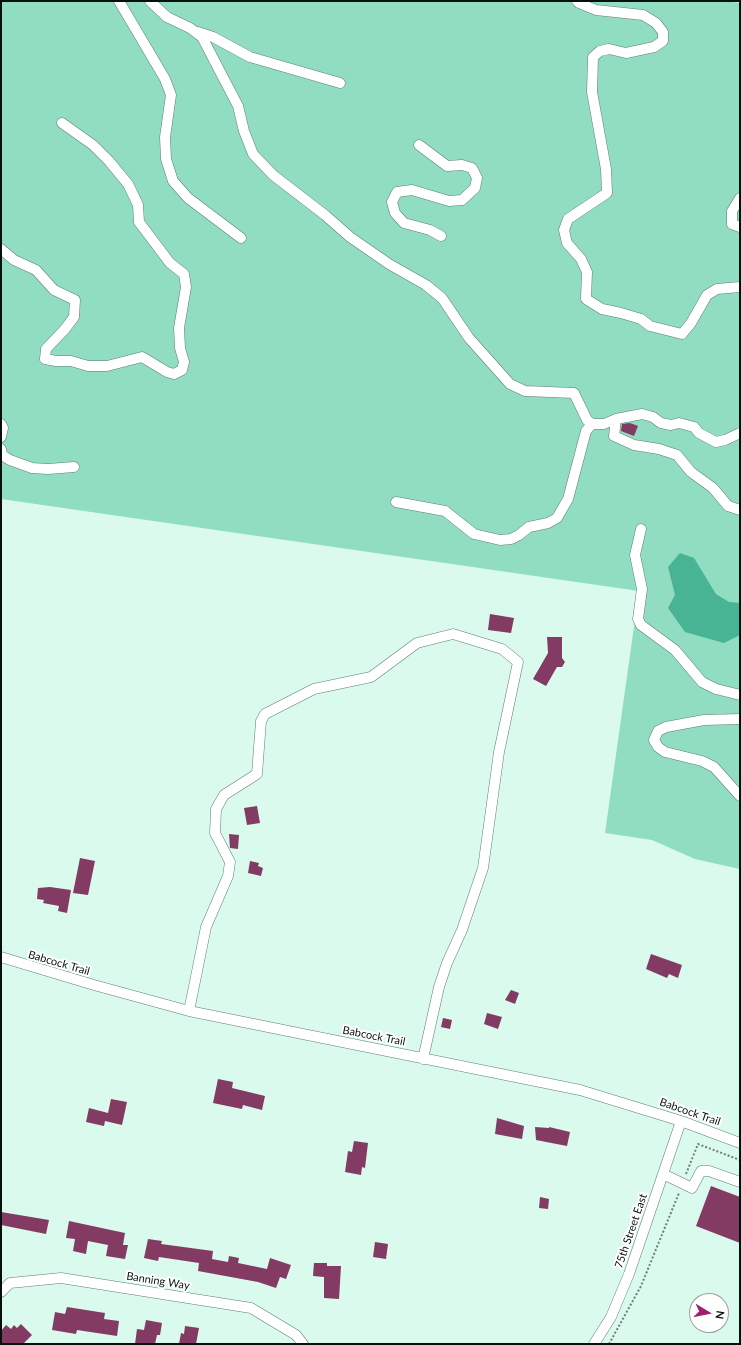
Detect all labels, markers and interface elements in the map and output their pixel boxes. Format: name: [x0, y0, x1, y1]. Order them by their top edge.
street label: Babcock Trail: [27, 948, 91, 978]
street label: Babcock Trail: [342, 1023, 406, 1049]
street label: Babcock Trail: [658, 1095, 722, 1129]
street label: 75th Street East: [612, 1192, 650, 1270]
street label: Banning Way: [125, 1269, 191, 1293]
north arrow: [689, 1293, 729, 1333]
text: N: [713, 1310, 727, 1320]

